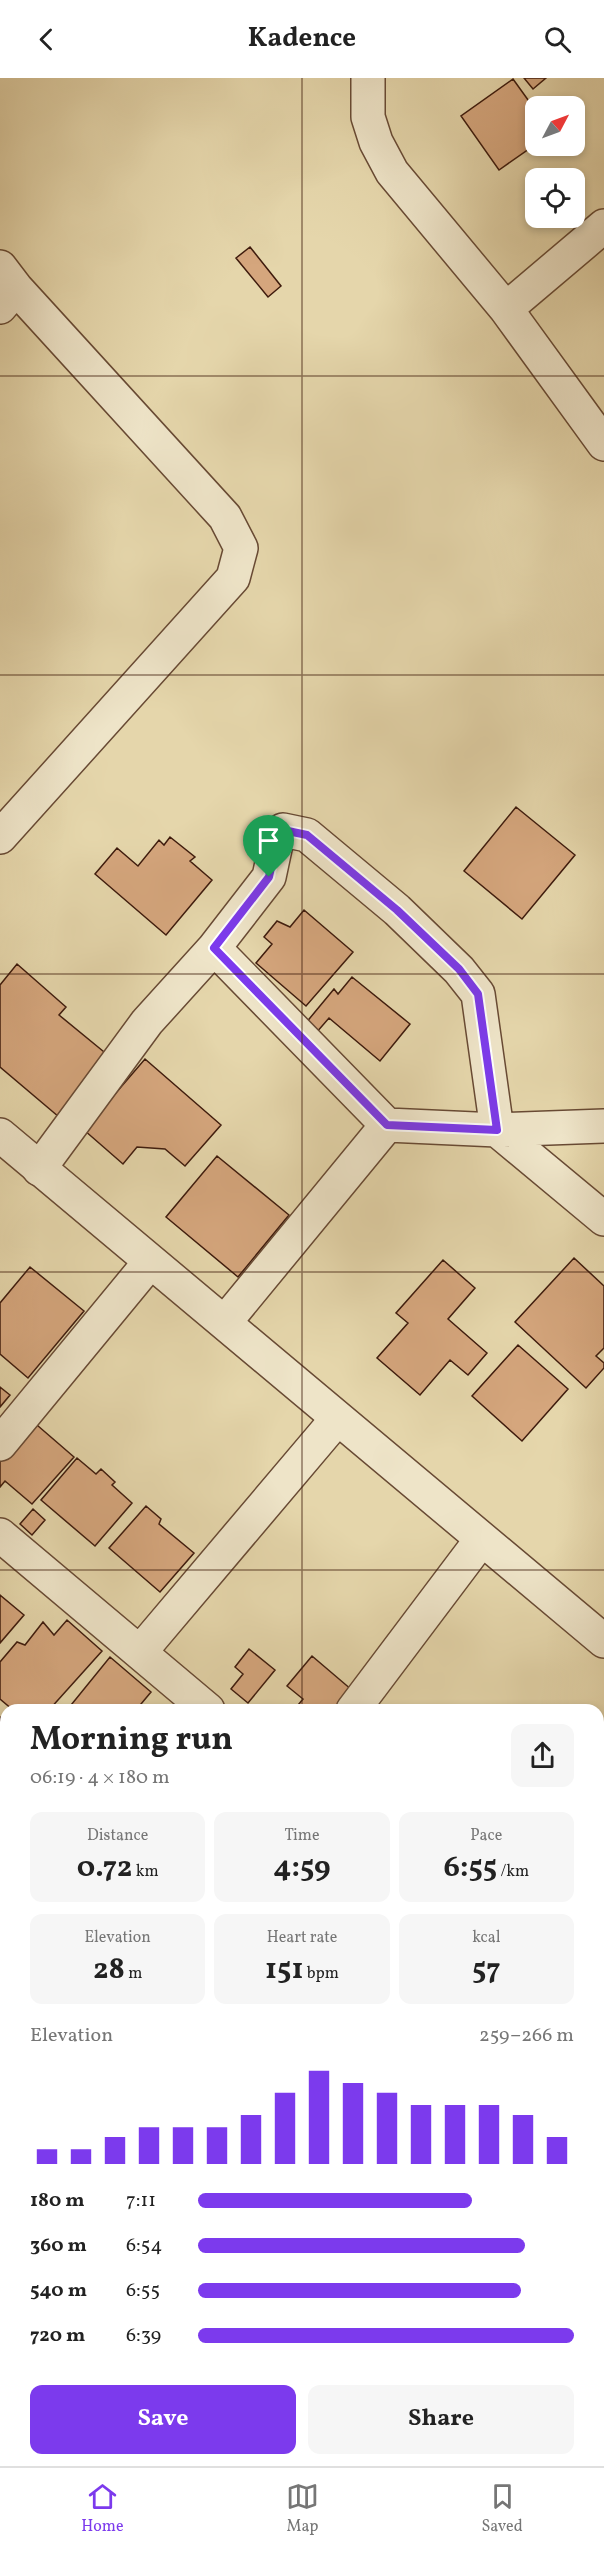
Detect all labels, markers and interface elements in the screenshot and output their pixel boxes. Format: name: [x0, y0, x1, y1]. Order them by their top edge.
text: Kadence: [248, 20, 356, 58]
icon: back: [30, 23, 63, 56]
icon: search: [541, 23, 574, 56]
north arrow: [525, 96, 585, 156]
map controls: [525, 96, 585, 228]
button: locate: [525, 168, 585, 228]
pin: [243, 815, 294, 877]
icon: arrive: [252, 824, 285, 857]
text: Morning run: [30, 1718, 233, 1764]
button: share: [511, 1724, 574, 1787]
text: 06:19 · 4 × 180 m: [30, 1764, 170, 1792]
text: Distance: [87, 1825, 148, 1847]
text: Time: [284, 1825, 320, 1847]
text: Pace: [470, 1825, 502, 1847]
text: 0.72: [77, 1847, 132, 1889]
text: 4:59: [273, 1847, 331, 1889]
text: 6:55: [443, 1847, 497, 1889]
text: km: [132, 1861, 159, 1883]
text: /km: [497, 1861, 529, 1883]
text: Elevation: [84, 1927, 151, 1949]
text: Heart rate: [267, 1927, 337, 1949]
text: kcal: [472, 1927, 501, 1949]
text: 28: [93, 1949, 125, 1991]
text: 151: [265, 1949, 304, 1991]
text: 57: [472, 1949, 501, 1991]
text: m: [125, 1963, 142, 1985]
text: bpm: [304, 1963, 339, 1985]
text: Elevation: [30, 2022, 113, 2050]
text: 259–266 m: [479, 2022, 574, 2050]
text: 180 m: [30, 2187, 85, 2215]
text: 7:11: [126, 2187, 156, 2215]
text: 360 m: [30, 2232, 87, 2260]
text: 6:54: [126, 2232, 162, 2260]
text: 540 m: [30, 2277, 87, 2305]
text: 6:55: [126, 2277, 160, 2305]
text: 720 m: [30, 2322, 85, 2350]
text: 6:39: [126, 2322, 161, 2350]
button: Save: [30, 2385, 296, 2454]
button: Share: [308, 2385, 574, 2454]
tab: Home: [81, 2480, 124, 2538]
tab: Map: [286, 2480, 319, 2538]
tab: Saved: [482, 2480, 523, 2538]

